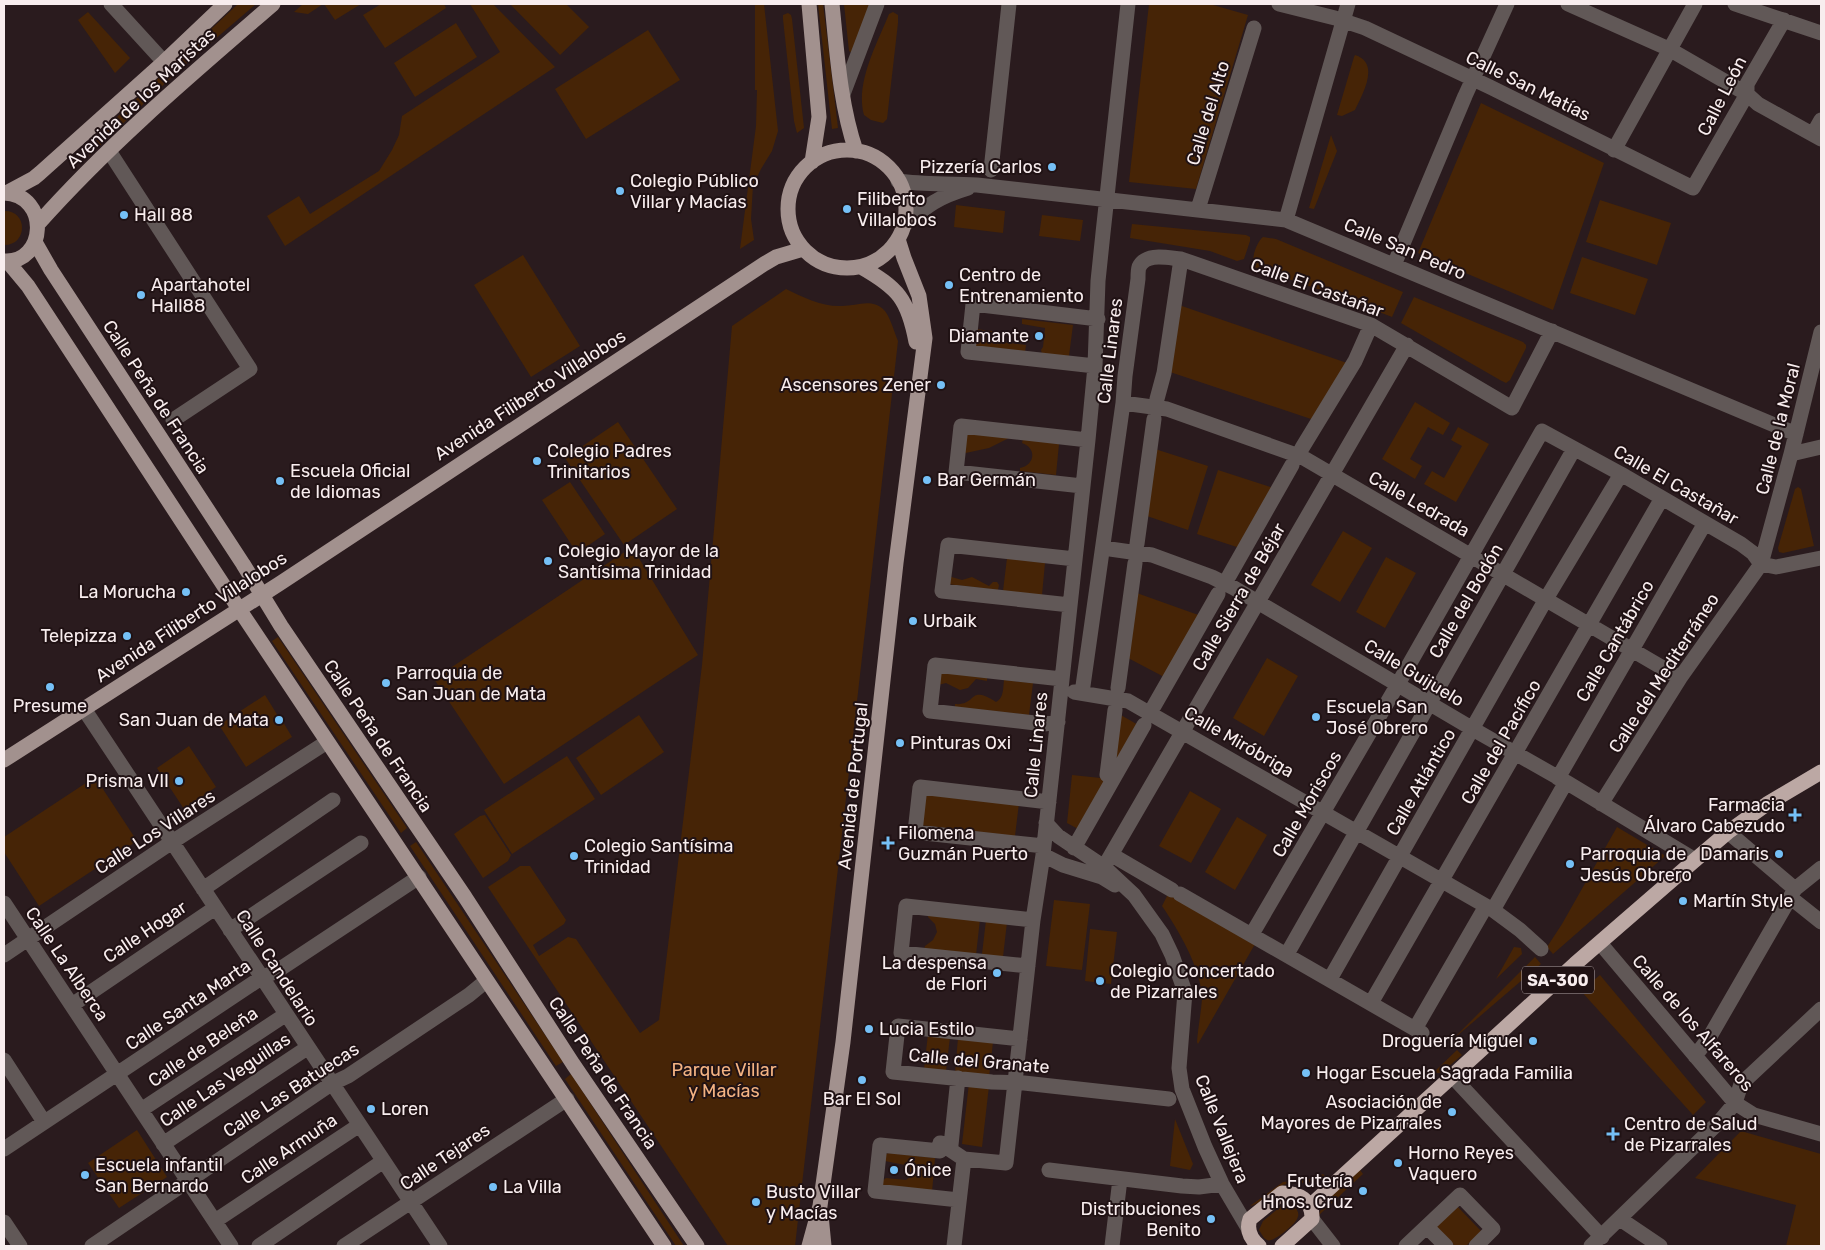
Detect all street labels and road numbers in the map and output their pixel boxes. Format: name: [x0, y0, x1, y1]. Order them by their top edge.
street label: Avenida de los Maristas: [62, 23, 220, 173]
street label: Calle San Matías: [1462, 46, 1594, 126]
street label: Calle León: [1693, 52, 1751, 140]
street label: Calle del Alto: [1182, 58, 1234, 168]
street label: Calle San Pedro: [1340, 213, 1470, 285]
street label: Calle El Castañar: [1247, 254, 1387, 322]
street label: Calle Linares: [1093, 297, 1127, 405]
street label: Calle Peña de Francia: [98, 316, 214, 478]
street label: Avenida Filiberto Villalobos: [430, 325, 630, 465]
street label: Calle de la Moral: [1751, 361, 1805, 497]
street label: Calle El Castañar: [1610, 440, 1743, 530]
street label: Calle Ledrada: [1364, 466, 1474, 542]
street label: Calle Sierra de Béjar: [1188, 519, 1290, 675]
street label: Calle del Bodón: [1424, 540, 1508, 662]
street label: Avenida Filiberto Villalobos: [91, 547, 291, 687]
street label: Calle Cantábrico: [1571, 576, 1659, 706]
street label: Calle del Mediterráneo: [1604, 589, 1724, 757]
street label: Calle Guijuelo: [1360, 635, 1468, 711]
street label: Calle Peña de Francia: [319, 656, 437, 816]
street label: Calle del Pacífico: [1456, 676, 1546, 808]
street label: Calle Linares: [1019, 691, 1053, 799]
street label: Avenida de Portugal: [833, 701, 873, 871]
street label: Calle Miróbriga: [1180, 702, 1298, 782]
street label: Calle Atlántico: [1381, 725, 1461, 839]
street label: Calle Moriscos: [1268, 747, 1346, 861]
street label: Calle Los Villares: [91, 785, 219, 879]
street label: Calle Hogar: [99, 896, 191, 968]
street label: Calle La Alberca: [21, 903, 113, 1025]
street label: Calle Candelario: [231, 906, 323, 1030]
street label: Calle de los Alfareros: [1628, 950, 1758, 1096]
street label: Calle Santa Marta: [121, 955, 255, 1055]
road number: SA-300: [1522, 966, 1594, 994]
street label: Calle Peña de Francia: [544, 993, 662, 1153]
street label: Calle de Beleña: [144, 1002, 262, 1092]
street label: Calle Las Veguillas: [155, 1028, 295, 1132]
street label: Calle Las Batuecas: [219, 1038, 363, 1142]
street label: Calle del Granate: [908, 1044, 1050, 1078]
street label: Calle Vallejera: [1190, 1071, 1254, 1187]
street label: Calle Armuña: [237, 1109, 341, 1189]
street label: Calle Tejares: [396, 1119, 494, 1195]

